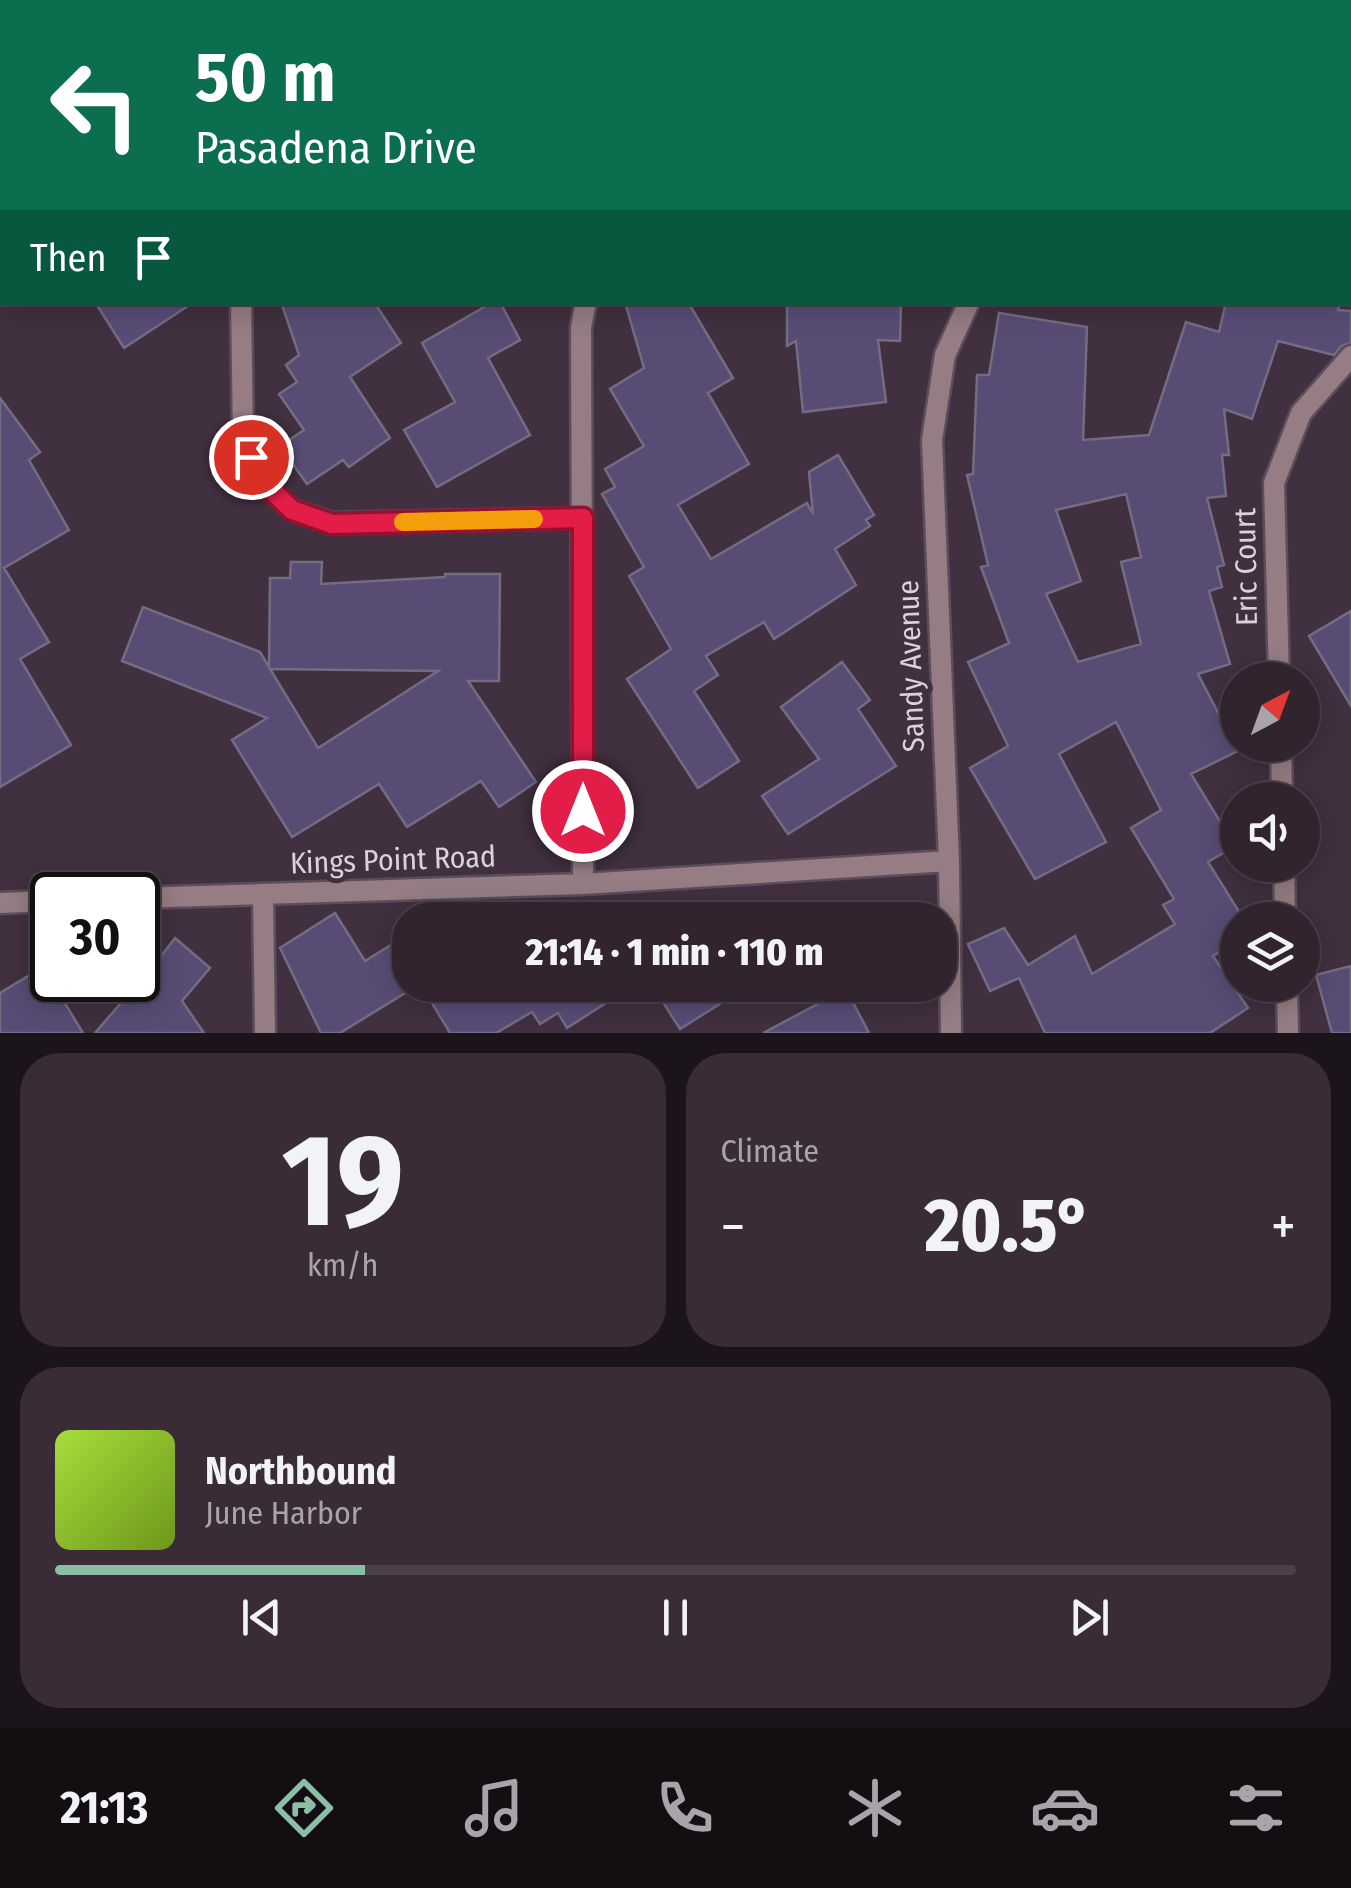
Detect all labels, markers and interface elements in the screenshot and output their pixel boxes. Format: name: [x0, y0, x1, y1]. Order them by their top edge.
text: 50 m: [195, 36, 336, 120]
icon: left: [30, 40, 160, 170]
text: Pasadena Drive: [195, 121, 477, 175]
icon: arrive: [126, 230, 181, 285]
text: Then: [30, 235, 106, 281]
pin: [209, 415, 294, 500]
icon: arrive: [224, 430, 279, 485]
street label: Eric Court: [1227, 507, 1265, 626]
street label: Sandy Avenue: [890, 579, 932, 753]
north arrow: [1220, 662, 1320, 762]
map controls: [1220, 662, 1320, 1002]
position arrow: [531, 759, 635, 863]
button: sound: [1220, 782, 1320, 882]
street label: Kings Point Road: [289, 838, 497, 882]
speed limit sign: 30: [30, 872, 160, 1002]
button: layers: [1220, 902, 1320, 1002]
text: 21:14 · 1 min · 110 m: [525, 929, 824, 975]
text: 19: [282, 1103, 404, 1259]
text: Climate: [721, 1132, 819, 1170]
text: 20.5°: [925, 1181, 1092, 1271]
text: −: [721, 1194, 745, 1260]
text: +: [1271, 1194, 1296, 1260]
text: km/h: [307, 1246, 378, 1284]
text: Northbound: [205, 1448, 397, 1494]
text: June Harbor: [205, 1494, 362, 1532]
icon: previous: [234, 1590, 289, 1645]
icon: pause: [648, 1590, 703, 1645]
icon: next: [1062, 1590, 1117, 1645]
icon: directions: [269, 1773, 339, 1843]
icon: music: [459, 1773, 529, 1843]
icon: phone: [650, 1773, 720, 1843]
icon: climate: [840, 1773, 910, 1843]
icon: car: [1030, 1773, 1100, 1843]
icon: filters: [1221, 1773, 1291, 1843]
text: 21:13: [60, 1781, 148, 1835]

